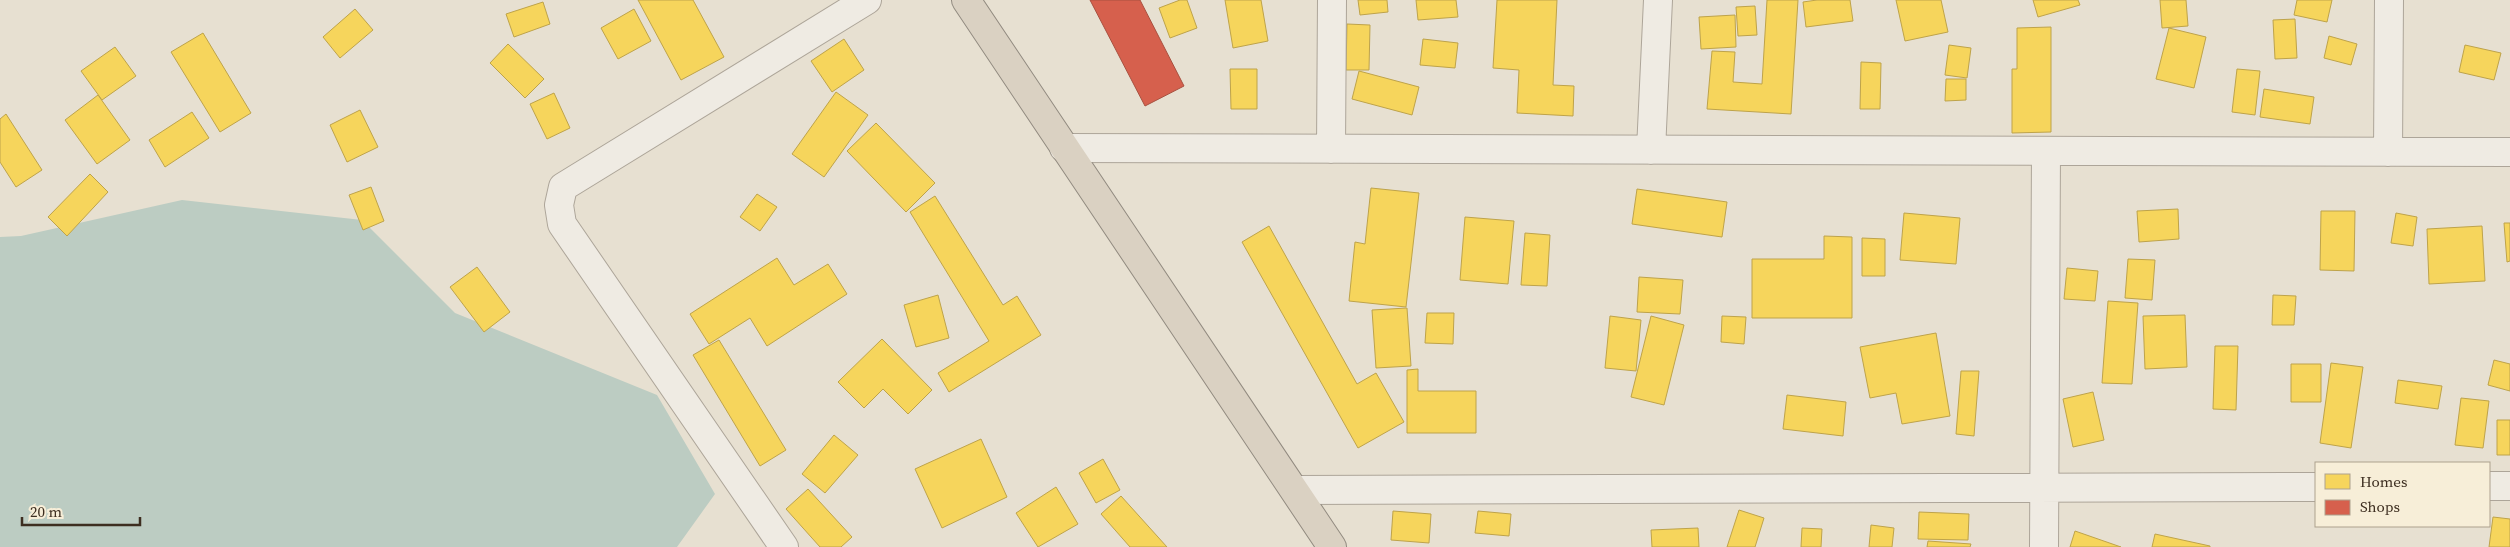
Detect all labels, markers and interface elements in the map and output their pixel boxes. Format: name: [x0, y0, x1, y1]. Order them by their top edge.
legend: [2315, 462, 2490, 527]
text: Homes: [2360, 471, 2407, 492]
scale bar: [22, 494, 140, 526]
text: Shops: [2360, 496, 2400, 517]
text: 20 m: [30, 501, 62, 522]

